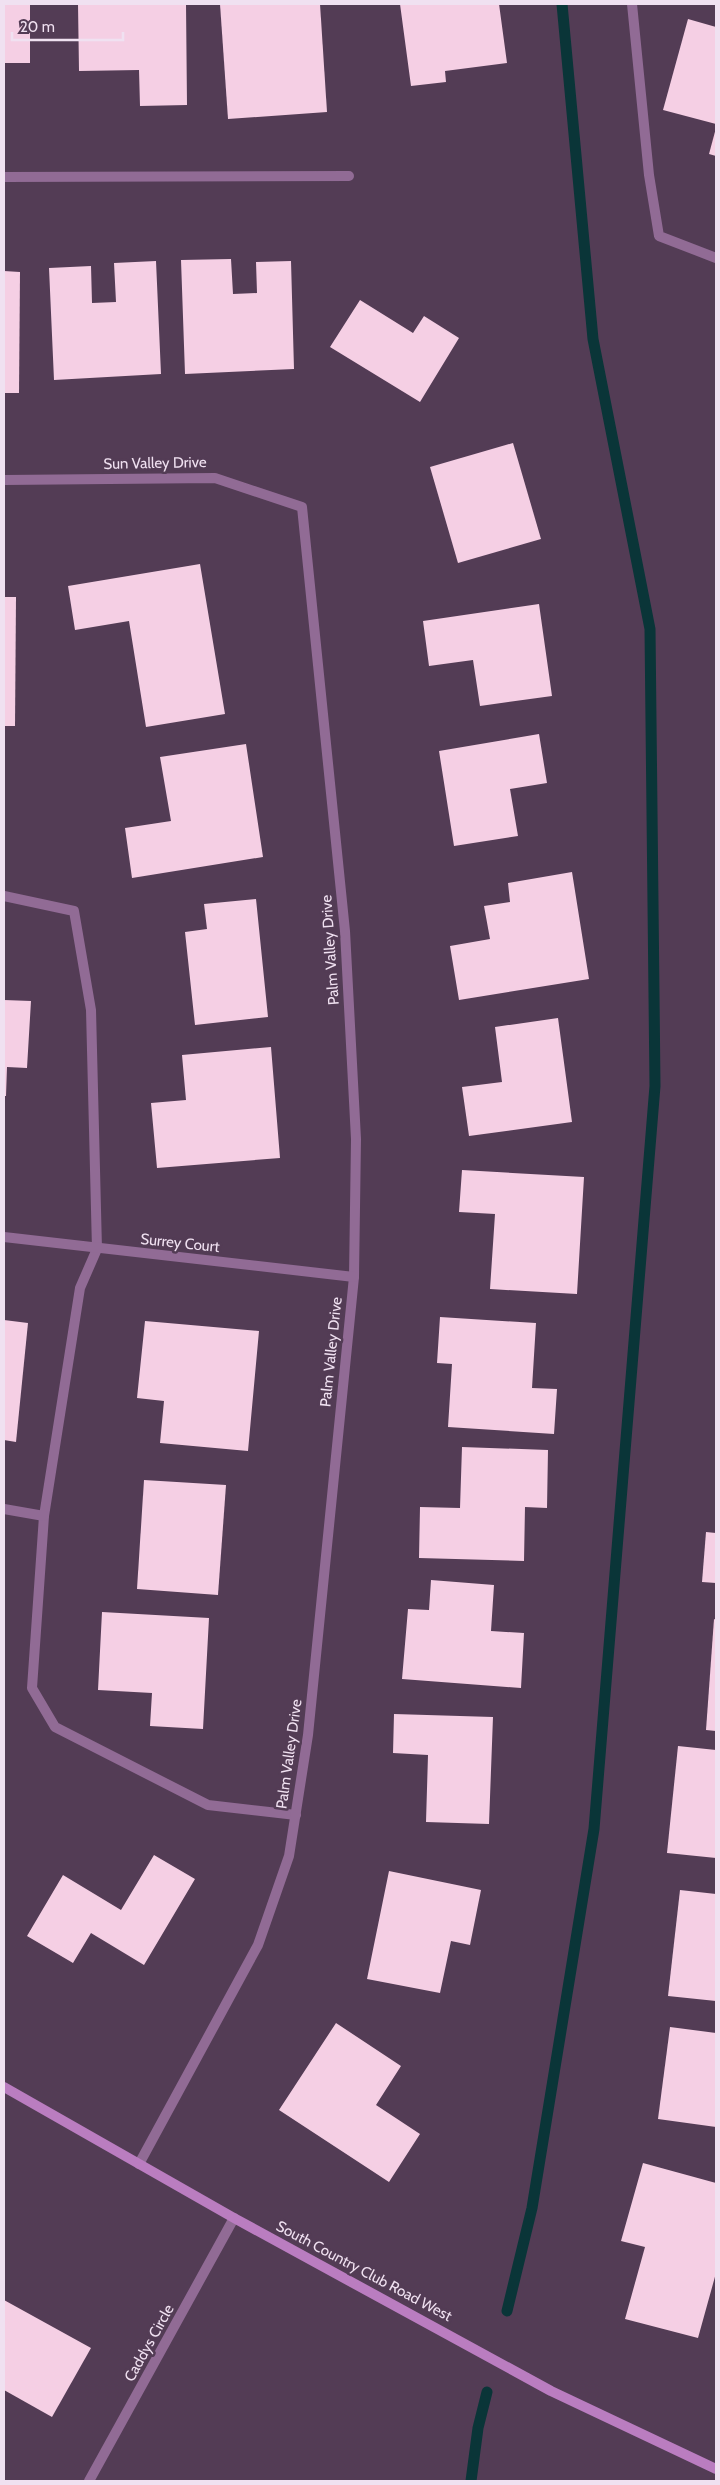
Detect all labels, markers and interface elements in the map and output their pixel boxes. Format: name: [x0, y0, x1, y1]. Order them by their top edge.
scale bar: [12, 10, 124, 42]
text: 20 m: [20, 18, 55, 36]
street label: Sun Valley Drive: [103, 453, 207, 473]
street label: Palm Valley Drive: [317, 894, 343, 1006]
street label: Surrey Court: [140, 1230, 220, 1256]
street label: Palm Valley Drive: [316, 1296, 346, 1408]
street label: Palm Valley Drive: [272, 1698, 306, 1810]
street label: South Country Club Road West: [273, 2217, 455, 2325]
street label: Caddys Circle: [120, 2301, 178, 2385]

